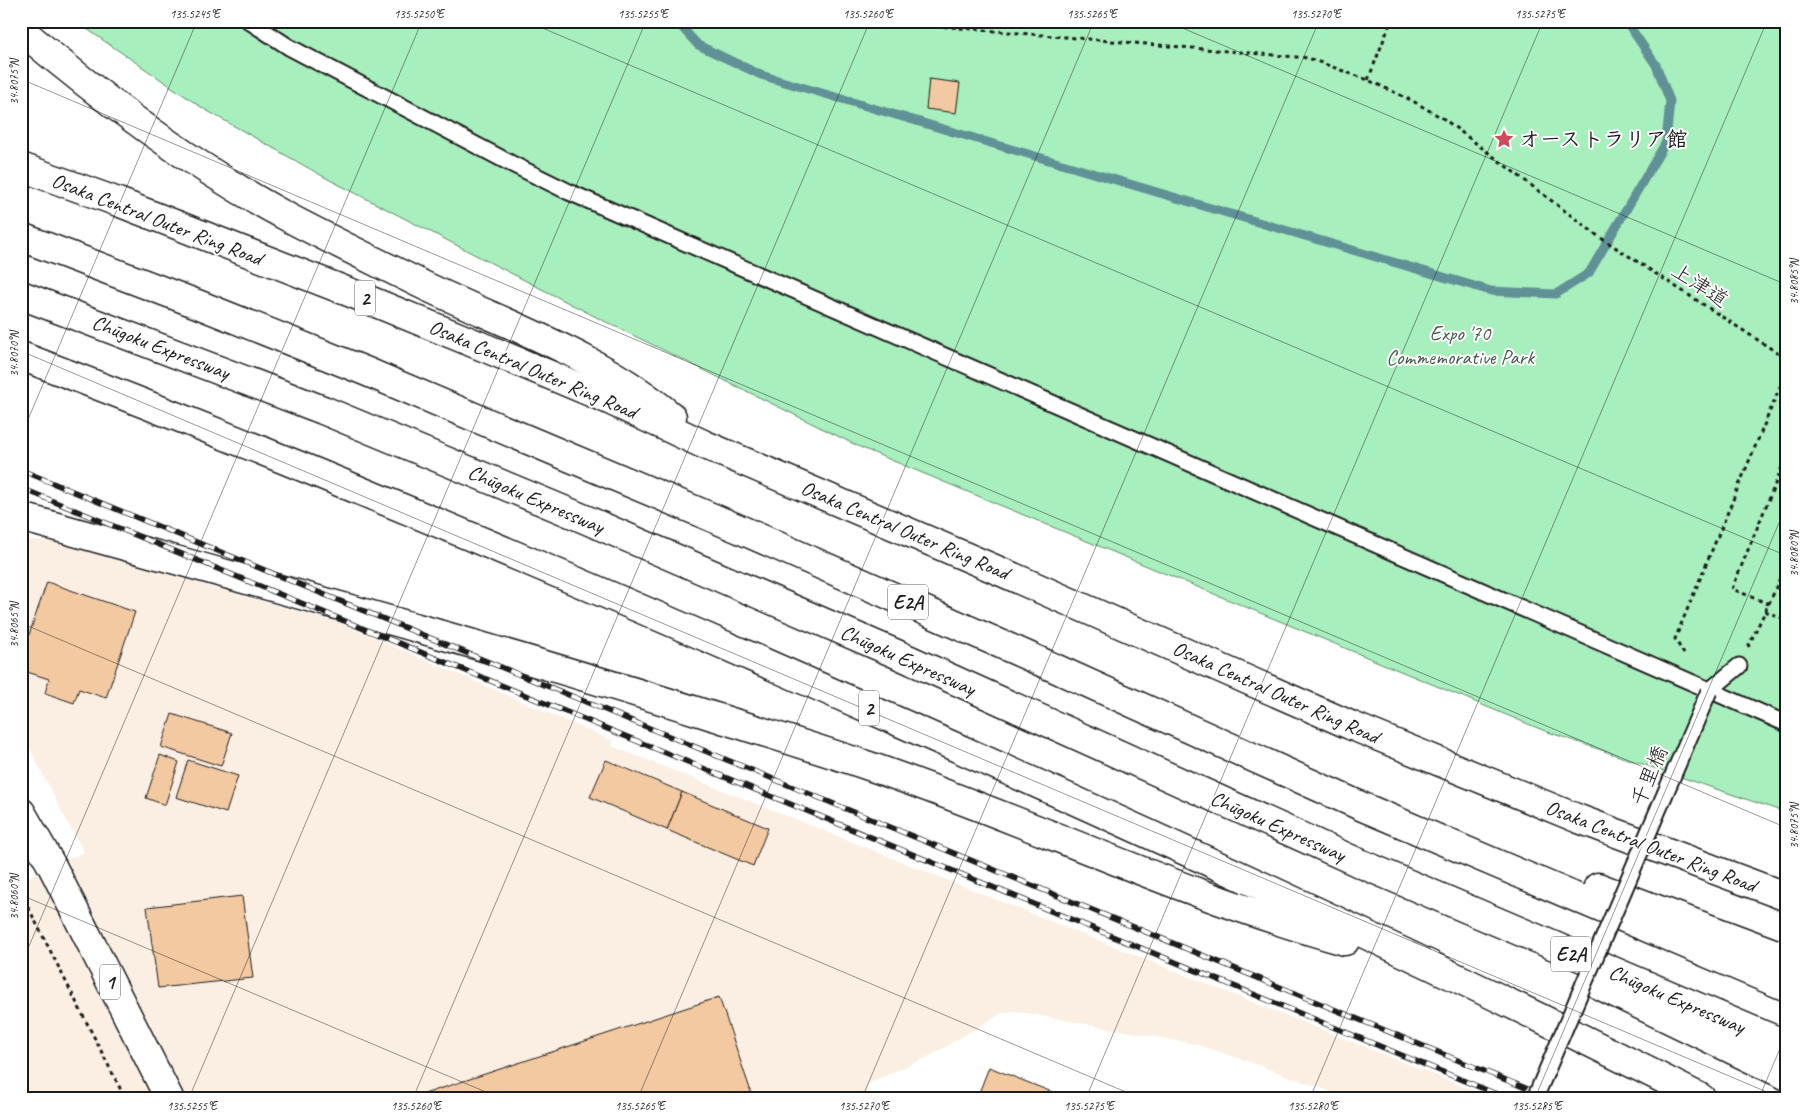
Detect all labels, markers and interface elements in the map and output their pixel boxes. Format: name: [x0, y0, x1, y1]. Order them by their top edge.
text: 135.5245°E: [170, 6, 222, 22]
text: 135.5250°E: [394, 6, 446, 22]
text: 135.5255°E: [618, 6, 670, 22]
text: 135.5260°E: [843, 6, 895, 22]
text: 135.5265°E: [1067, 6, 1119, 22]
text: 135.5270°E: [1291, 6, 1343, 22]
text: 135.5275°E: [1515, 6, 1567, 22]
text: 34.8075°N: [6, 58, 22, 105]
place label: オーストラリア館: [1519, 126, 1687, 152]
place icon: オーストラリア館: [1493, 128, 1515, 150]
street label: Osaka Central Outer Ring Road: [48, 167, 269, 272]
street label: 上津道: [1667, 257, 1733, 313]
text: 34.8085°N: [1786, 258, 1802, 305]
road number: 2: [355, 280, 375, 316]
street label: Chūgoku Expressway: [89, 309, 235, 386]
street label: Osaka Central Outer Ring Road: [425, 313, 644, 426]
park label: Expo '70 Commemorative Park: [1386, 320, 1535, 370]
text: 34.8070°N: [6, 330, 22, 377]
street label: Chūgoku Expressway: [464, 459, 609, 540]
street label: Osaka Central Outer Ring Road: [797, 474, 1016, 587]
text: 34.8080°N: [1786, 530, 1802, 577]
road number: E2A: [888, 584, 928, 620]
text: 34.8065°N: [6, 601, 22, 648]
street label: Chūgoku Expressway: [836, 619, 981, 702]
street label: Osaka Central Outer Ring Road: [1169, 635, 1387, 751]
road number: 2: [859, 690, 879, 726]
street label: 千里橋: [1625, 742, 1673, 810]
street label: Chūgoku Expressway: [1206, 785, 1351, 868]
street label: Osaka Central Outer Ring Road: [1542, 794, 1763, 899]
text: 34.8075°N: [1786, 802, 1802, 849]
text: 34.8060°N: [6, 873, 22, 920]
road number: E2A: [1551, 936, 1591, 972]
street label: Chūgoku Expressway: [1605, 959, 1750, 1040]
road number: 1: [100, 964, 120, 1000]
text: 135.5255°E: [167, 1098, 219, 1114]
text: 135.5260°E: [391, 1098, 443, 1114]
text: 135.5265°E: [615, 1098, 667, 1114]
text: 135.5270°E: [839, 1098, 891, 1114]
text: 135.5275°E: [1064, 1098, 1116, 1114]
text: 135.5280°E: [1288, 1098, 1340, 1114]
text: 135.5285°E: [1512, 1098, 1564, 1114]

